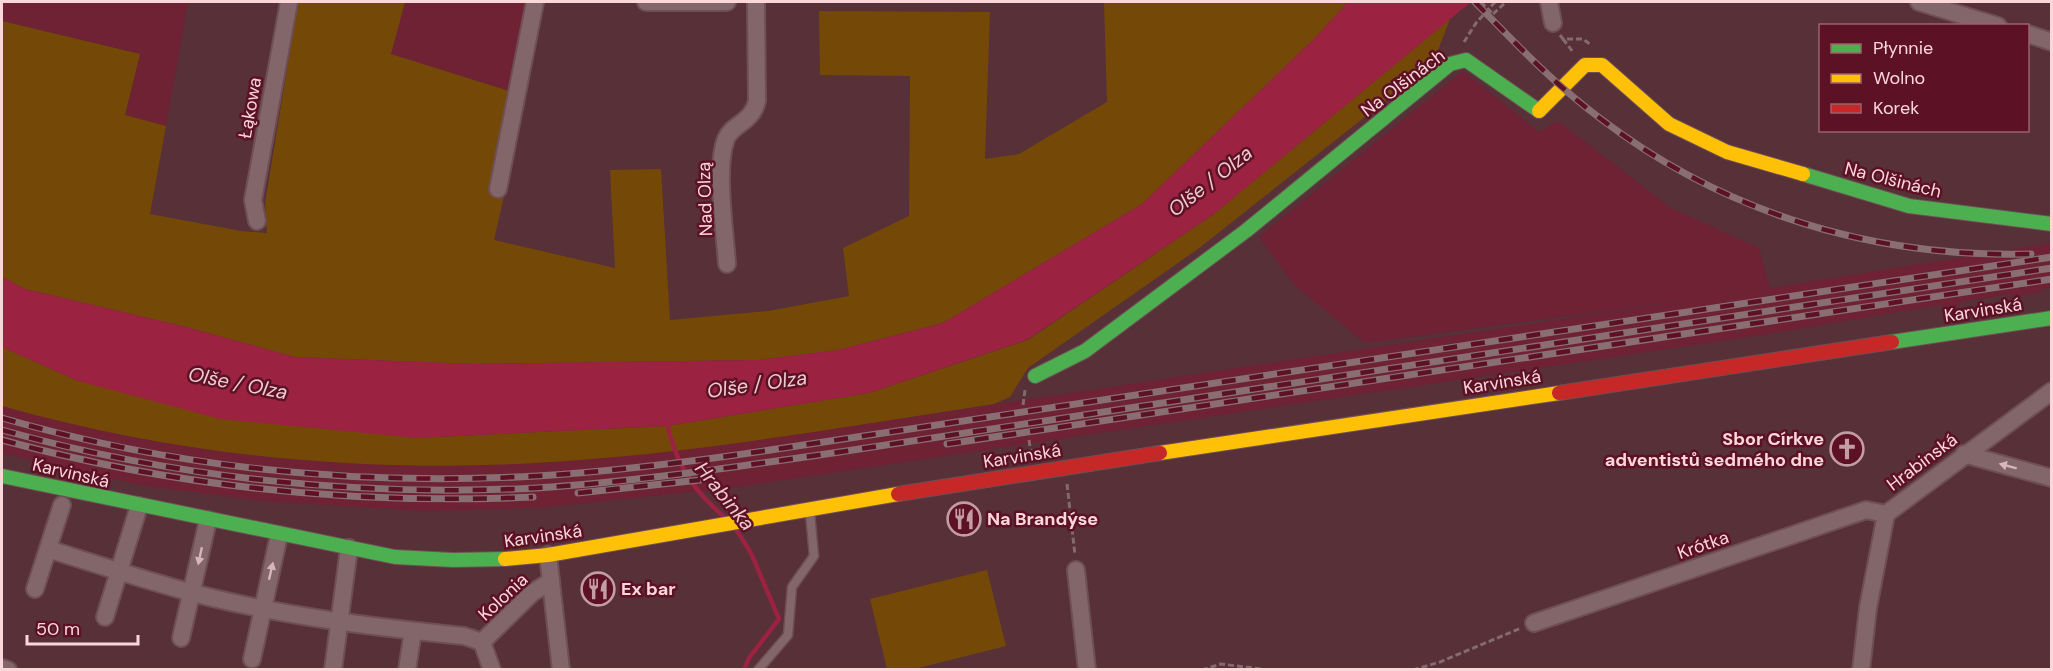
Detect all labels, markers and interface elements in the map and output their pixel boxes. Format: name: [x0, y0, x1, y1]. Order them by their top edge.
legend: [1819, 24, 2029, 132]
text: Płynnie: [1873, 36, 1933, 60]
street label: Na Olšinách: [1356, 44, 1450, 122]
text: Wolno: [1873, 66, 1925, 90]
street label: Łąkowa: [233, 76, 267, 140]
text: Korek: [1873, 96, 1919, 120]
water label: Olše / Olza: [1162, 140, 1258, 222]
street label: Na Olšinách: [1842, 156, 1944, 204]
street label: Nad Olzą: [692, 161, 718, 237]
street label: Karvinská: [1942, 292, 2024, 328]
water label: Olše / Olza: [186, 361, 290, 405]
water label: Olše / Olza: [705, 364, 809, 404]
street label: Karvinská: [1461, 364, 1543, 400]
place label: Sbor Církve adventistů sedmého dne: [1605, 427, 1824, 472]
street label: Hrabinská: [1882, 428, 1962, 496]
church icon: Sbor Církve adventistů sedmého dne: [1829, 431, 1865, 467]
street label: Karvinská: [981, 438, 1063, 474]
street label: Karvinská: [30, 452, 112, 494]
water label: Hrabinka: [689, 456, 761, 536]
one-way arrow: [1998, 461, 2016, 470]
restaurant icon: Na Brandýse: [946, 501, 982, 537]
place label: Na Brandýse: [987, 507, 1098, 531]
street label: Karvinská: [502, 519, 584, 553]
street label: Krótka: [1674, 525, 1732, 565]
one-way arrow: [195, 547, 204, 566]
one-way arrow: [267, 562, 276, 581]
street label: Kolonia: [473, 568, 533, 626]
restaurant icon: Ex bar: [580, 571, 616, 607]
place label: Ex bar: [621, 577, 676, 601]
scale bar: [27, 608, 138, 646]
text: 50 m: [36, 617, 80, 641]

